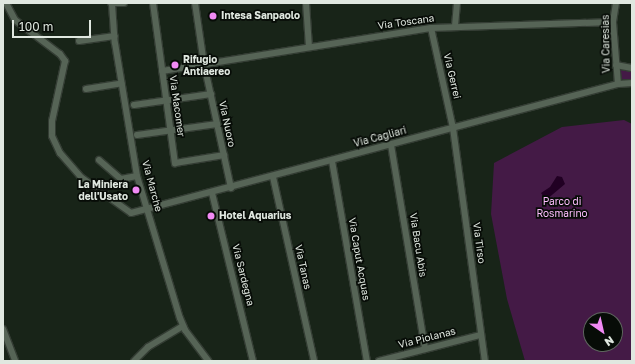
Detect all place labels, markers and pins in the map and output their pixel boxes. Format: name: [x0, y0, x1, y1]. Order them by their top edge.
place label: Intesa Sanpaolo: [221, 10, 300, 22]
marker: Intesa Sanpaolo: [208, 11, 218, 21]
place label: Rifugio Antiaereo: [183, 53, 230, 76]
marker: Rifugio Antiaereo: [170, 60, 180, 70]
place label: La Miniera dell'Usato: [78, 178, 128, 202]
marker: La Miniera dell'Usato: [131, 185, 141, 195]
place label: Hotel Aquarius: [219, 210, 291, 222]
marker: Hotel Aquarius: [206, 211, 216, 221]

